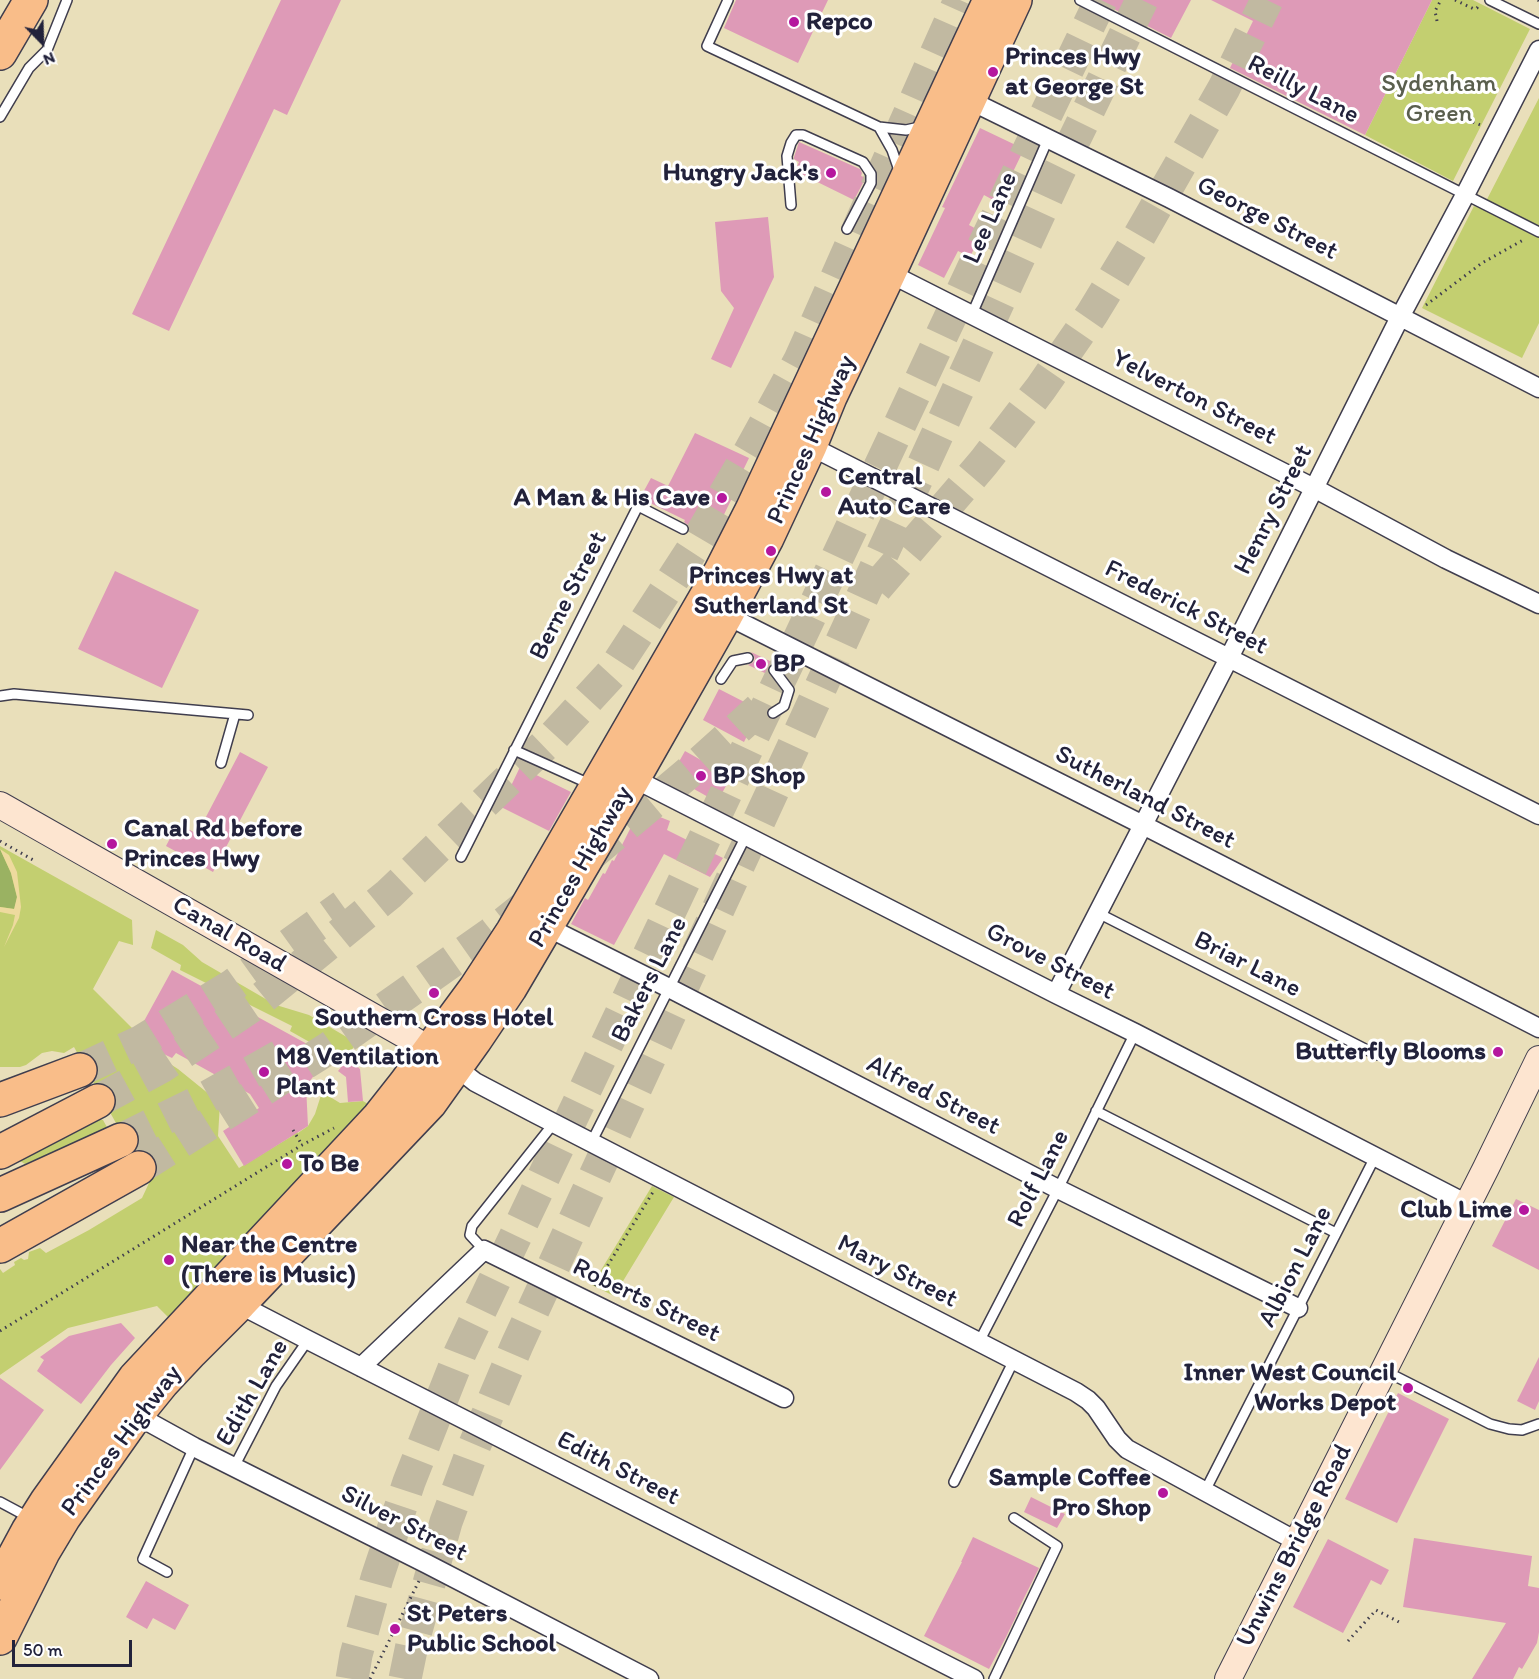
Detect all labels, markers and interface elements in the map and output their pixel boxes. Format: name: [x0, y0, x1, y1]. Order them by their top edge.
place label: Repco: [806, 6, 873, 38]
north arrow: [12, 12, 72, 72]
marker: Repco: [787, 15, 801, 29]
place label: Princes Hwy at George St: [1005, 41, 1144, 102]
text: N: [41, 48, 58, 70]
street label: Reilly Lane: [1242, 49, 1364, 131]
marker: Princes Hwy at George St: [986, 65, 1000, 79]
park label: Sydenham Green: [1381, 68, 1497, 130]
place label: Hungry Jack's: [663, 157, 819, 189]
marker: Hungry Jack's: [824, 166, 838, 180]
street label: Lee Lane: [957, 167, 1025, 269]
street label: George Street: [1191, 170, 1343, 268]
street label: Yelverton Street: [1106, 343, 1282, 453]
street label: Princes Highway: [761, 351, 863, 529]
street label: Henry Street: [1228, 440, 1320, 580]
place label: Central Auto Care: [838, 461, 951, 522]
place label: A Man & His Cave: [514, 482, 710, 514]
marker: Central Auto Care: [819, 485, 833, 499]
marker: A Man & His Cave: [715, 491, 729, 505]
street label: Berne Street: [523, 526, 615, 666]
marker: Princes Hwy at Sutherland St: [764, 544, 778, 558]
street label: Frederick Street: [1099, 553, 1273, 663]
place label: Princes Hwy at Sutherland St: [689, 560, 853, 622]
place label: BP: [773, 648, 805, 680]
marker: BP: [754, 657, 768, 671]
street label: Sutherland Street: [1050, 739, 1240, 857]
place label: BP Shop: [713, 760, 805, 792]
marker: BP Shop: [694, 769, 708, 783]
street label: Princes Highway: [522, 781, 640, 953]
place label: Canal Rd before Princes Hwy: [124, 813, 302, 874]
marker: Canal Rd before Princes Hwy: [105, 837, 119, 851]
street label: Canal Road: [166, 890, 292, 980]
street label: Bakers Lane: [605, 912, 695, 1048]
street label: Grove Street: [980, 916, 1120, 1008]
street label: Briar Lane: [1188, 925, 1306, 1005]
marker: Southern Cross Hotel: [427, 986, 441, 1000]
place label: Southern Cross Hotel: [315, 1002, 553, 1034]
place label: Butterfly Blooms: [1295, 1036, 1486, 1068]
place label: M8 Ventilation Plant: [276, 1041, 439, 1102]
marker: Butterfly Blooms: [1491, 1045, 1505, 1059]
street label: Alfred Street: [861, 1049, 1005, 1143]
marker: M8 Ventilation Plant: [257, 1065, 271, 1079]
street label: Rolf Lane: [1001, 1125, 1077, 1233]
place label: To Be: [299, 1148, 359, 1180]
marker: To Be: [280, 1157, 294, 1171]
place label: Club Lime: [1400, 1194, 1512, 1226]
street label: Albion Lane: [1252, 1201, 1340, 1333]
marker: Club Lime: [1517, 1203, 1531, 1217]
street label: Mary Street: [832, 1228, 962, 1316]
place label: Near the Centre (There is Music): [181, 1229, 357, 1290]
street label: Roberts Street: [567, 1252, 725, 1350]
marker: Near the Centre (There is Music): [162, 1253, 176, 1267]
street label: Edith Lane: [210, 1334, 296, 1452]
place label: Inner West Council Works Depot: [1184, 1357, 1396, 1418]
street label: Princes Highway: [55, 1359, 189, 1523]
marker: Inner West Council Works Depot: [1401, 1381, 1415, 1395]
street label: Edith Street: [551, 1425, 685, 1513]
street label: Unwins Bridge Road: [1230, 1439, 1360, 1653]
place label: Sample Coffee Pro Shop: [989, 1462, 1151, 1524]
street label: Silver Street: [335, 1479, 473, 1569]
marker: Sample Coffee Pro Shop: [1156, 1486, 1170, 1500]
place label: St Peters Public School: [407, 1598, 556, 1660]
marker: St Peters Public School: [388, 1622, 402, 1636]
scale bar: [15, 1628, 135, 1666]
text: 50 m: [23, 1639, 63, 1661]

